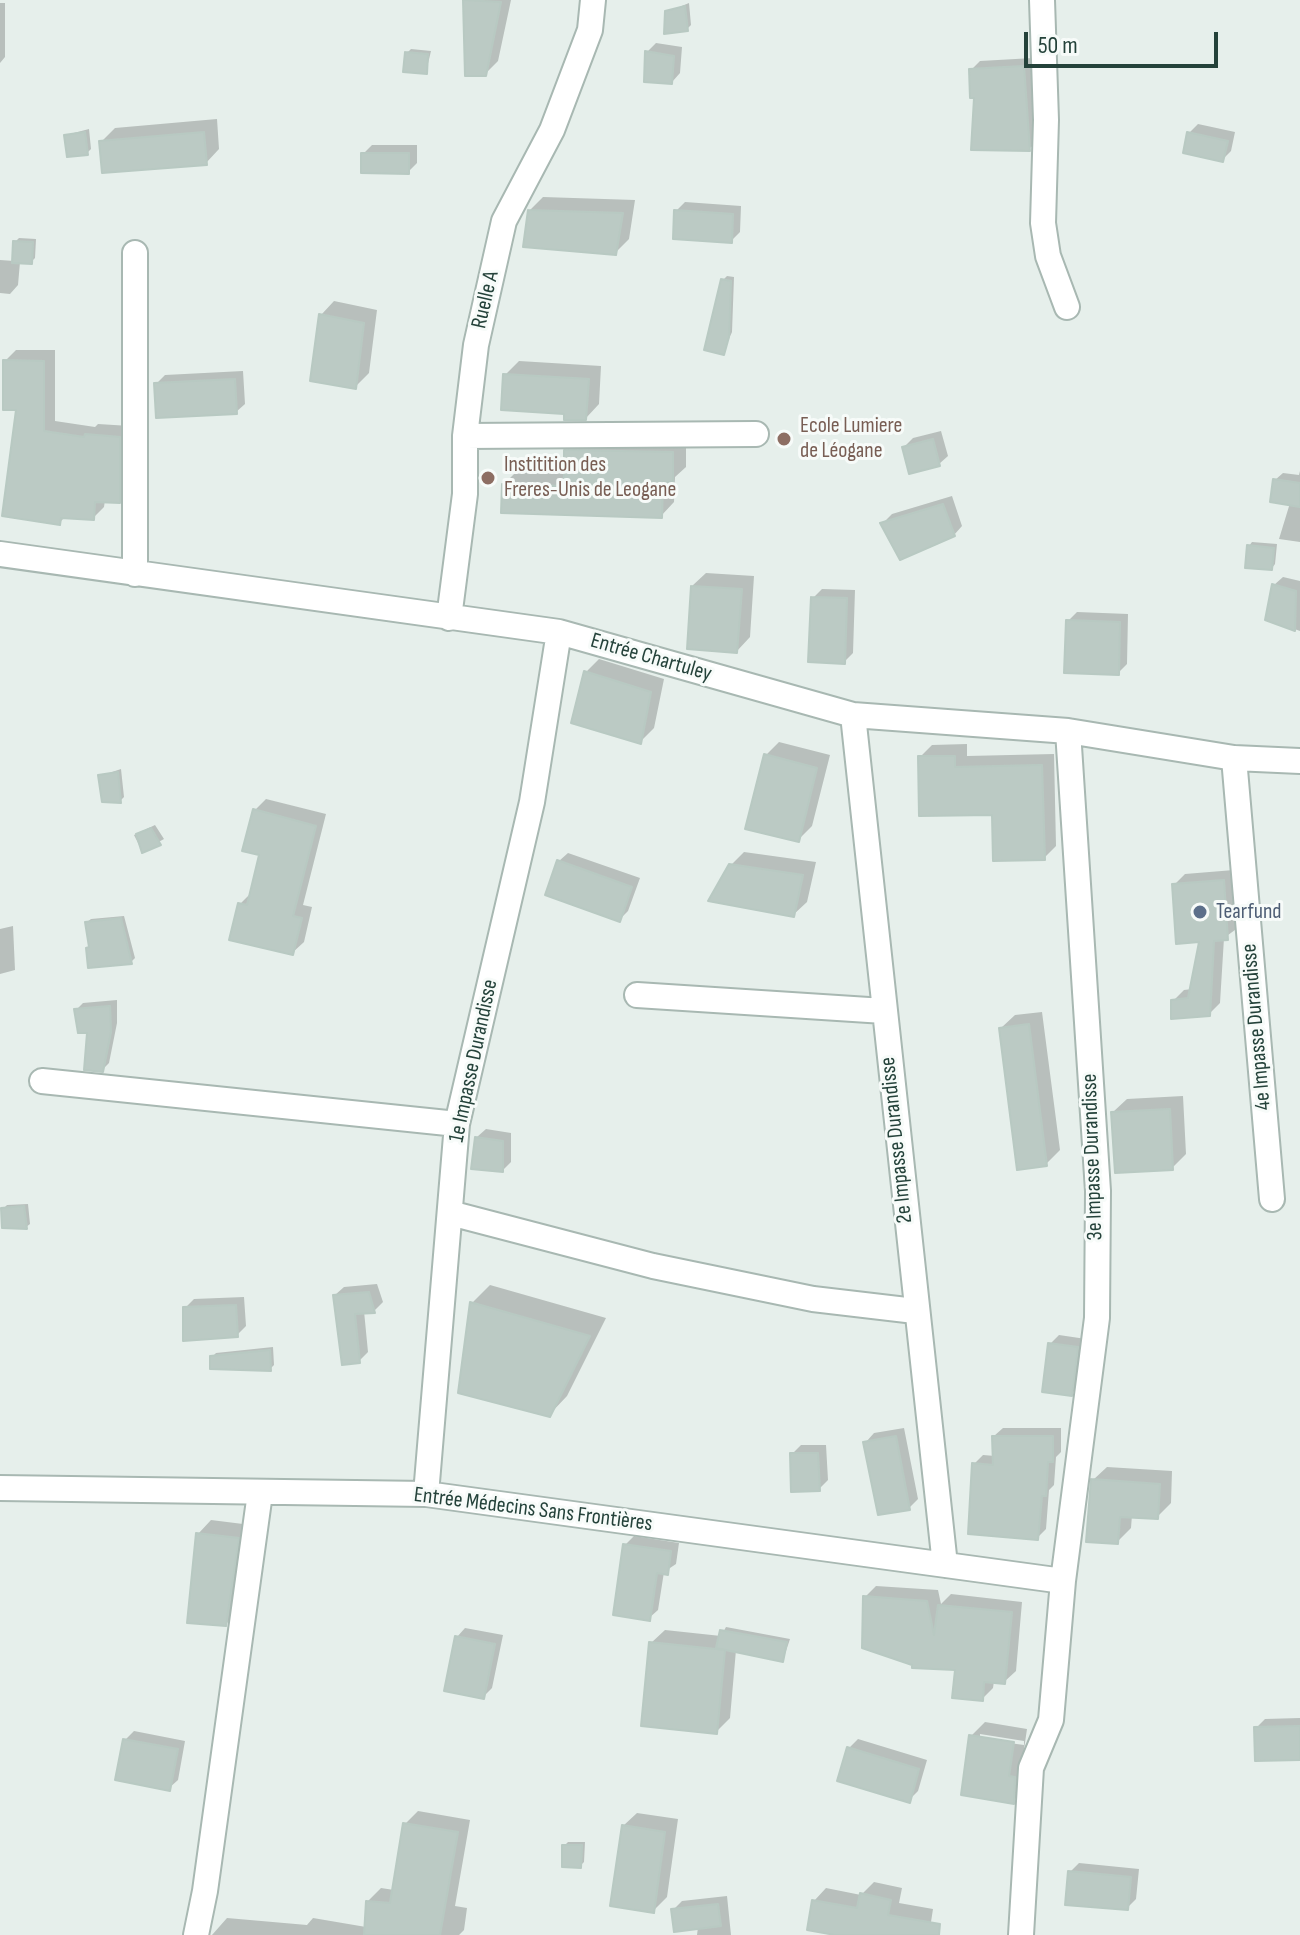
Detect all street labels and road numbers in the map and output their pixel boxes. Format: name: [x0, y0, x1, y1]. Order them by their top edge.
street label: Ruelle A: [467, 269, 505, 331]
street label: Entrée Chartuley: [587, 628, 715, 688]
street label: 4e Impasse Durandisse: [1237, 943, 1277, 1111]
street label: 1e Impasse Durandisse: [444, 977, 504, 1145]
street label: 2e Impasse Durandisse: [875, 1056, 919, 1224]
street label: 3e Impasse Durandisse: [1077, 1073, 1109, 1241]
street label: Entrée Médecins Sans Frontières: [412, 1482, 654, 1538]

